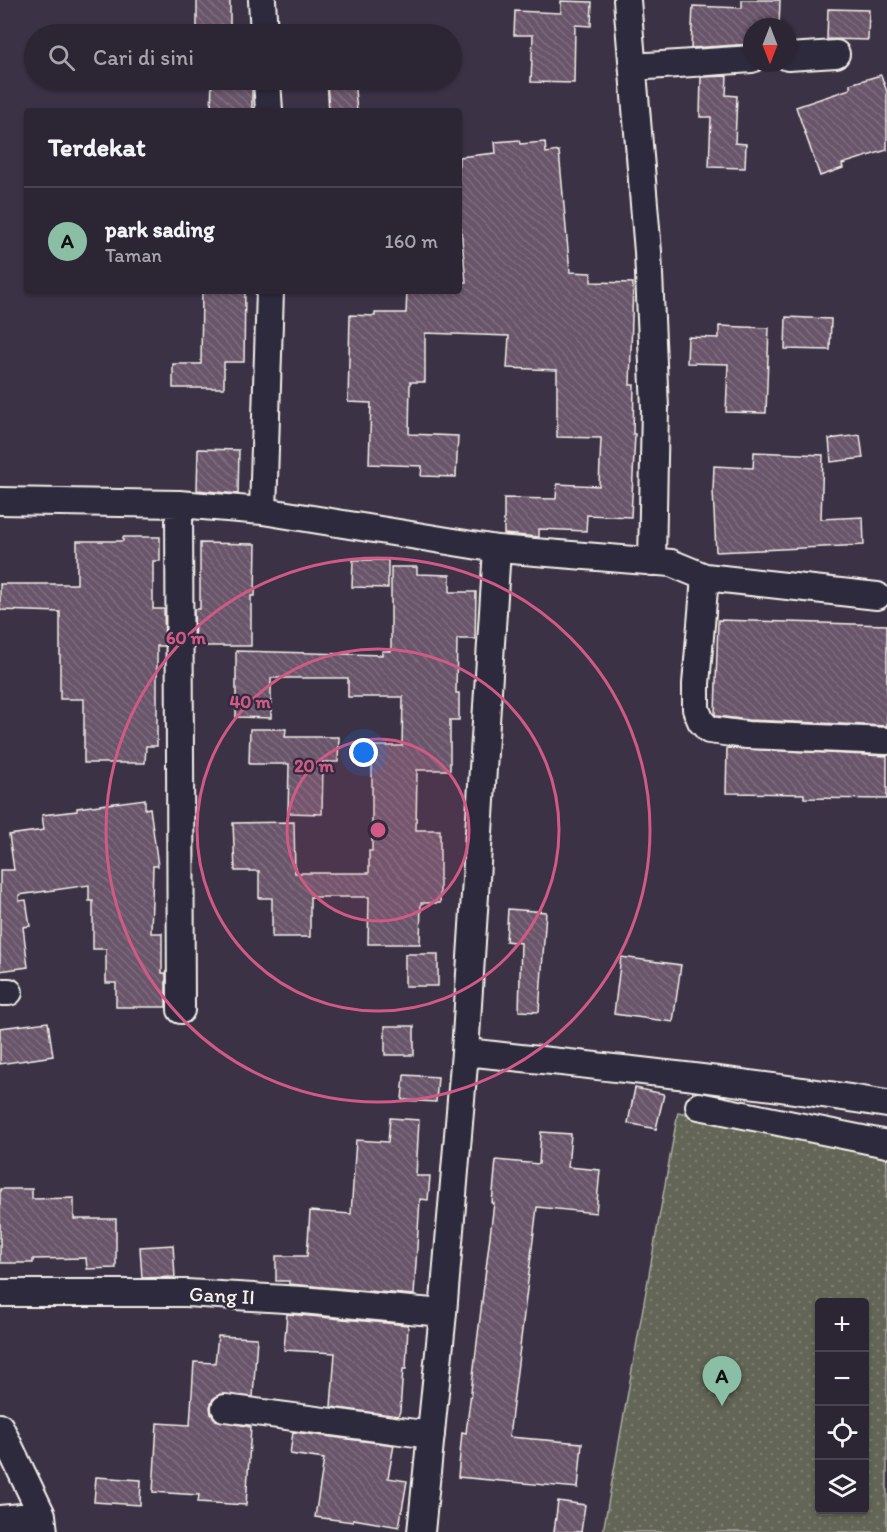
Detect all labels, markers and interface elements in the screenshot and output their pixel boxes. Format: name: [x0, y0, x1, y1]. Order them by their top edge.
north arrow: [743, 18, 797, 72]
search box: [24, 24, 462, 90]
icon: search: [45, 41, 78, 74]
text: Cari di sini: [93, 44, 194, 71]
text: Terdekat: [48, 131, 146, 163]
text: park sading: [105, 216, 214, 243]
text: A: [61, 229, 74, 253]
text: 160 m: [385, 229, 438, 253]
text: Taman: [105, 243, 162, 267]
text: 60 m: [166, 627, 207, 649]
text: 40 m: [229, 691, 271, 713]
your location: [349, 738, 378, 767]
text: 20 m: [294, 755, 335, 777]
centre of rings: [368, 820, 388, 840]
street label: Gang II: [188, 1281, 256, 1309]
map controls: [815, 1298, 869, 1514]
button: +: [815, 1298, 869, 1352]
button: −: [815, 1352, 869, 1406]
pin: A: [702, 1356, 742, 1406]
button: locate: [815, 1406, 869, 1460]
button: layers: [815, 1460, 869, 1514]

